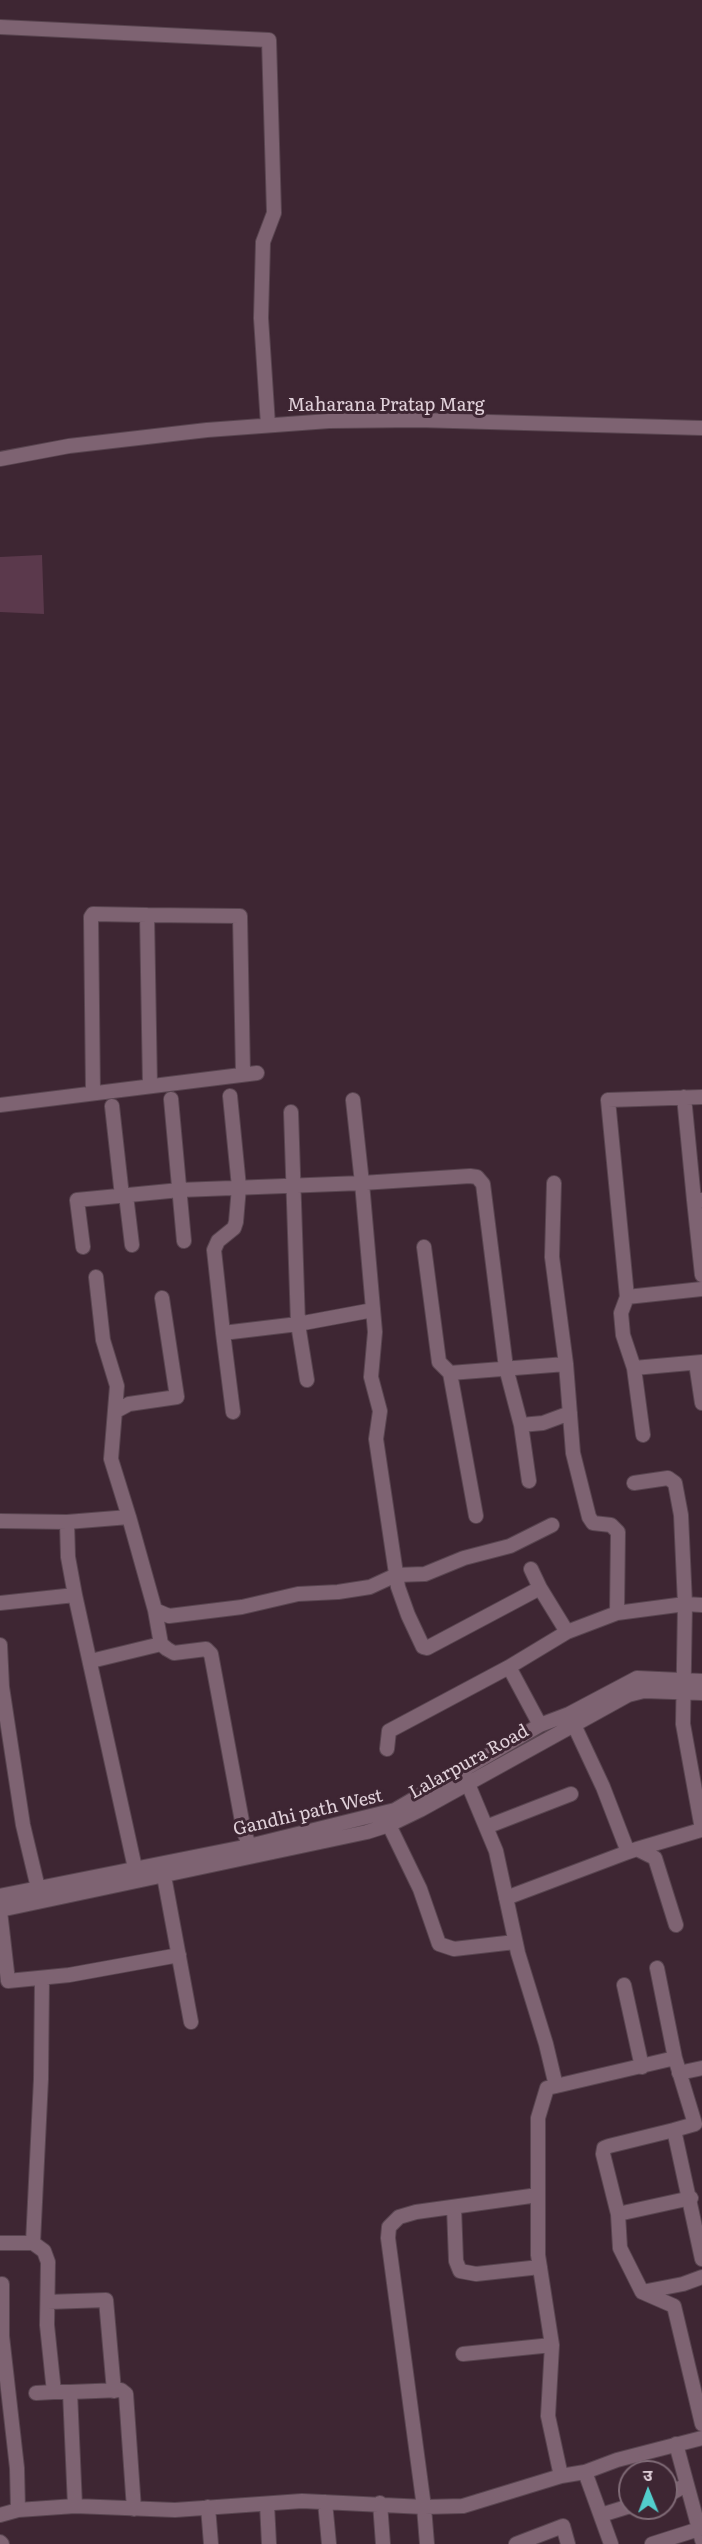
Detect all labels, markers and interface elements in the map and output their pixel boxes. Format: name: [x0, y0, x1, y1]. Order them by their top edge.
street label: Maharana Pratap Marg: [287, 395, 485, 417]
street label: Lalarpura Road: [406, 1720, 532, 1804]
street label: Gandhi path West: [231, 1785, 385, 1841]
north arrow: [618, 2460, 678, 2520]
text: उ: [643, 2462, 653, 2486]

